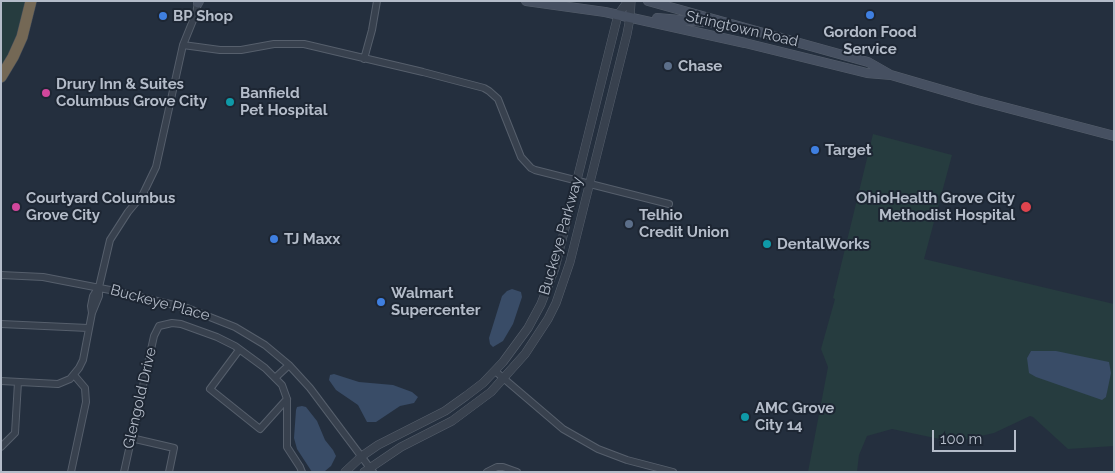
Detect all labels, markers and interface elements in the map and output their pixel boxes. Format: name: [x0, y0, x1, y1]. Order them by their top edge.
place label: BP Shop: [173, 7, 233, 25]
street label: Stringtown Road: [684, 7, 800, 51]
marker: Gordon Food Service: [864, 9, 876, 21]
marker: BP Shop: [157, 10, 169, 22]
place label: Gordon Food Service: [823, 23, 917, 58]
place label: Chase: [678, 57, 722, 75]
marker: Chase: [662, 60, 674, 72]
place label: Drury Inn & Suites Columbus Grove City: [56, 75, 207, 110]
place label: Banfield Pet Hospital: [240, 84, 327, 119]
marker: Drury Inn & Suites Columbus Grove City: [40, 87, 52, 99]
marker: Banfield Pet Hospital: [224, 96, 236, 108]
place label: Target: [825, 141, 872, 159]
marker: Target: [809, 144, 821, 156]
street label: Buckeye Parkway: [535, 175, 587, 297]
place label: Courtyard Columbus Grove City: [26, 189, 175, 224]
place label: OhioHealth Grove City Methodist Hospital: [856, 189, 1015, 224]
marker: OhioHealth Grove City Methodist Hospital: [1019, 200, 1033, 214]
marker: Courtyard Columbus Grove City: [10, 201, 22, 213]
place label: Telhio Credit Union: [639, 206, 729, 241]
marker: Telhio Credit Union: [623, 218, 635, 230]
place label: TJ Maxx: [284, 230, 340, 248]
marker: TJ Maxx: [268, 233, 280, 245]
place label: DentalWorks: [777, 235, 870, 253]
marker: DentalWorks: [761, 238, 773, 250]
street label: Buckeye Place: [108, 281, 212, 325]
place label: Walmart Supercenter: [391, 284, 480, 319]
marker: Walmart Supercenter: [375, 296, 387, 308]
street label: Glengold Drive: [120, 346, 160, 450]
place label: AMC Grove City 14: [755, 399, 834, 434]
marker: AMC Grove City 14: [739, 411, 751, 423]
scale bar: [935, 420, 1019, 452]
text: 100 m: [940, 430, 982, 448]

